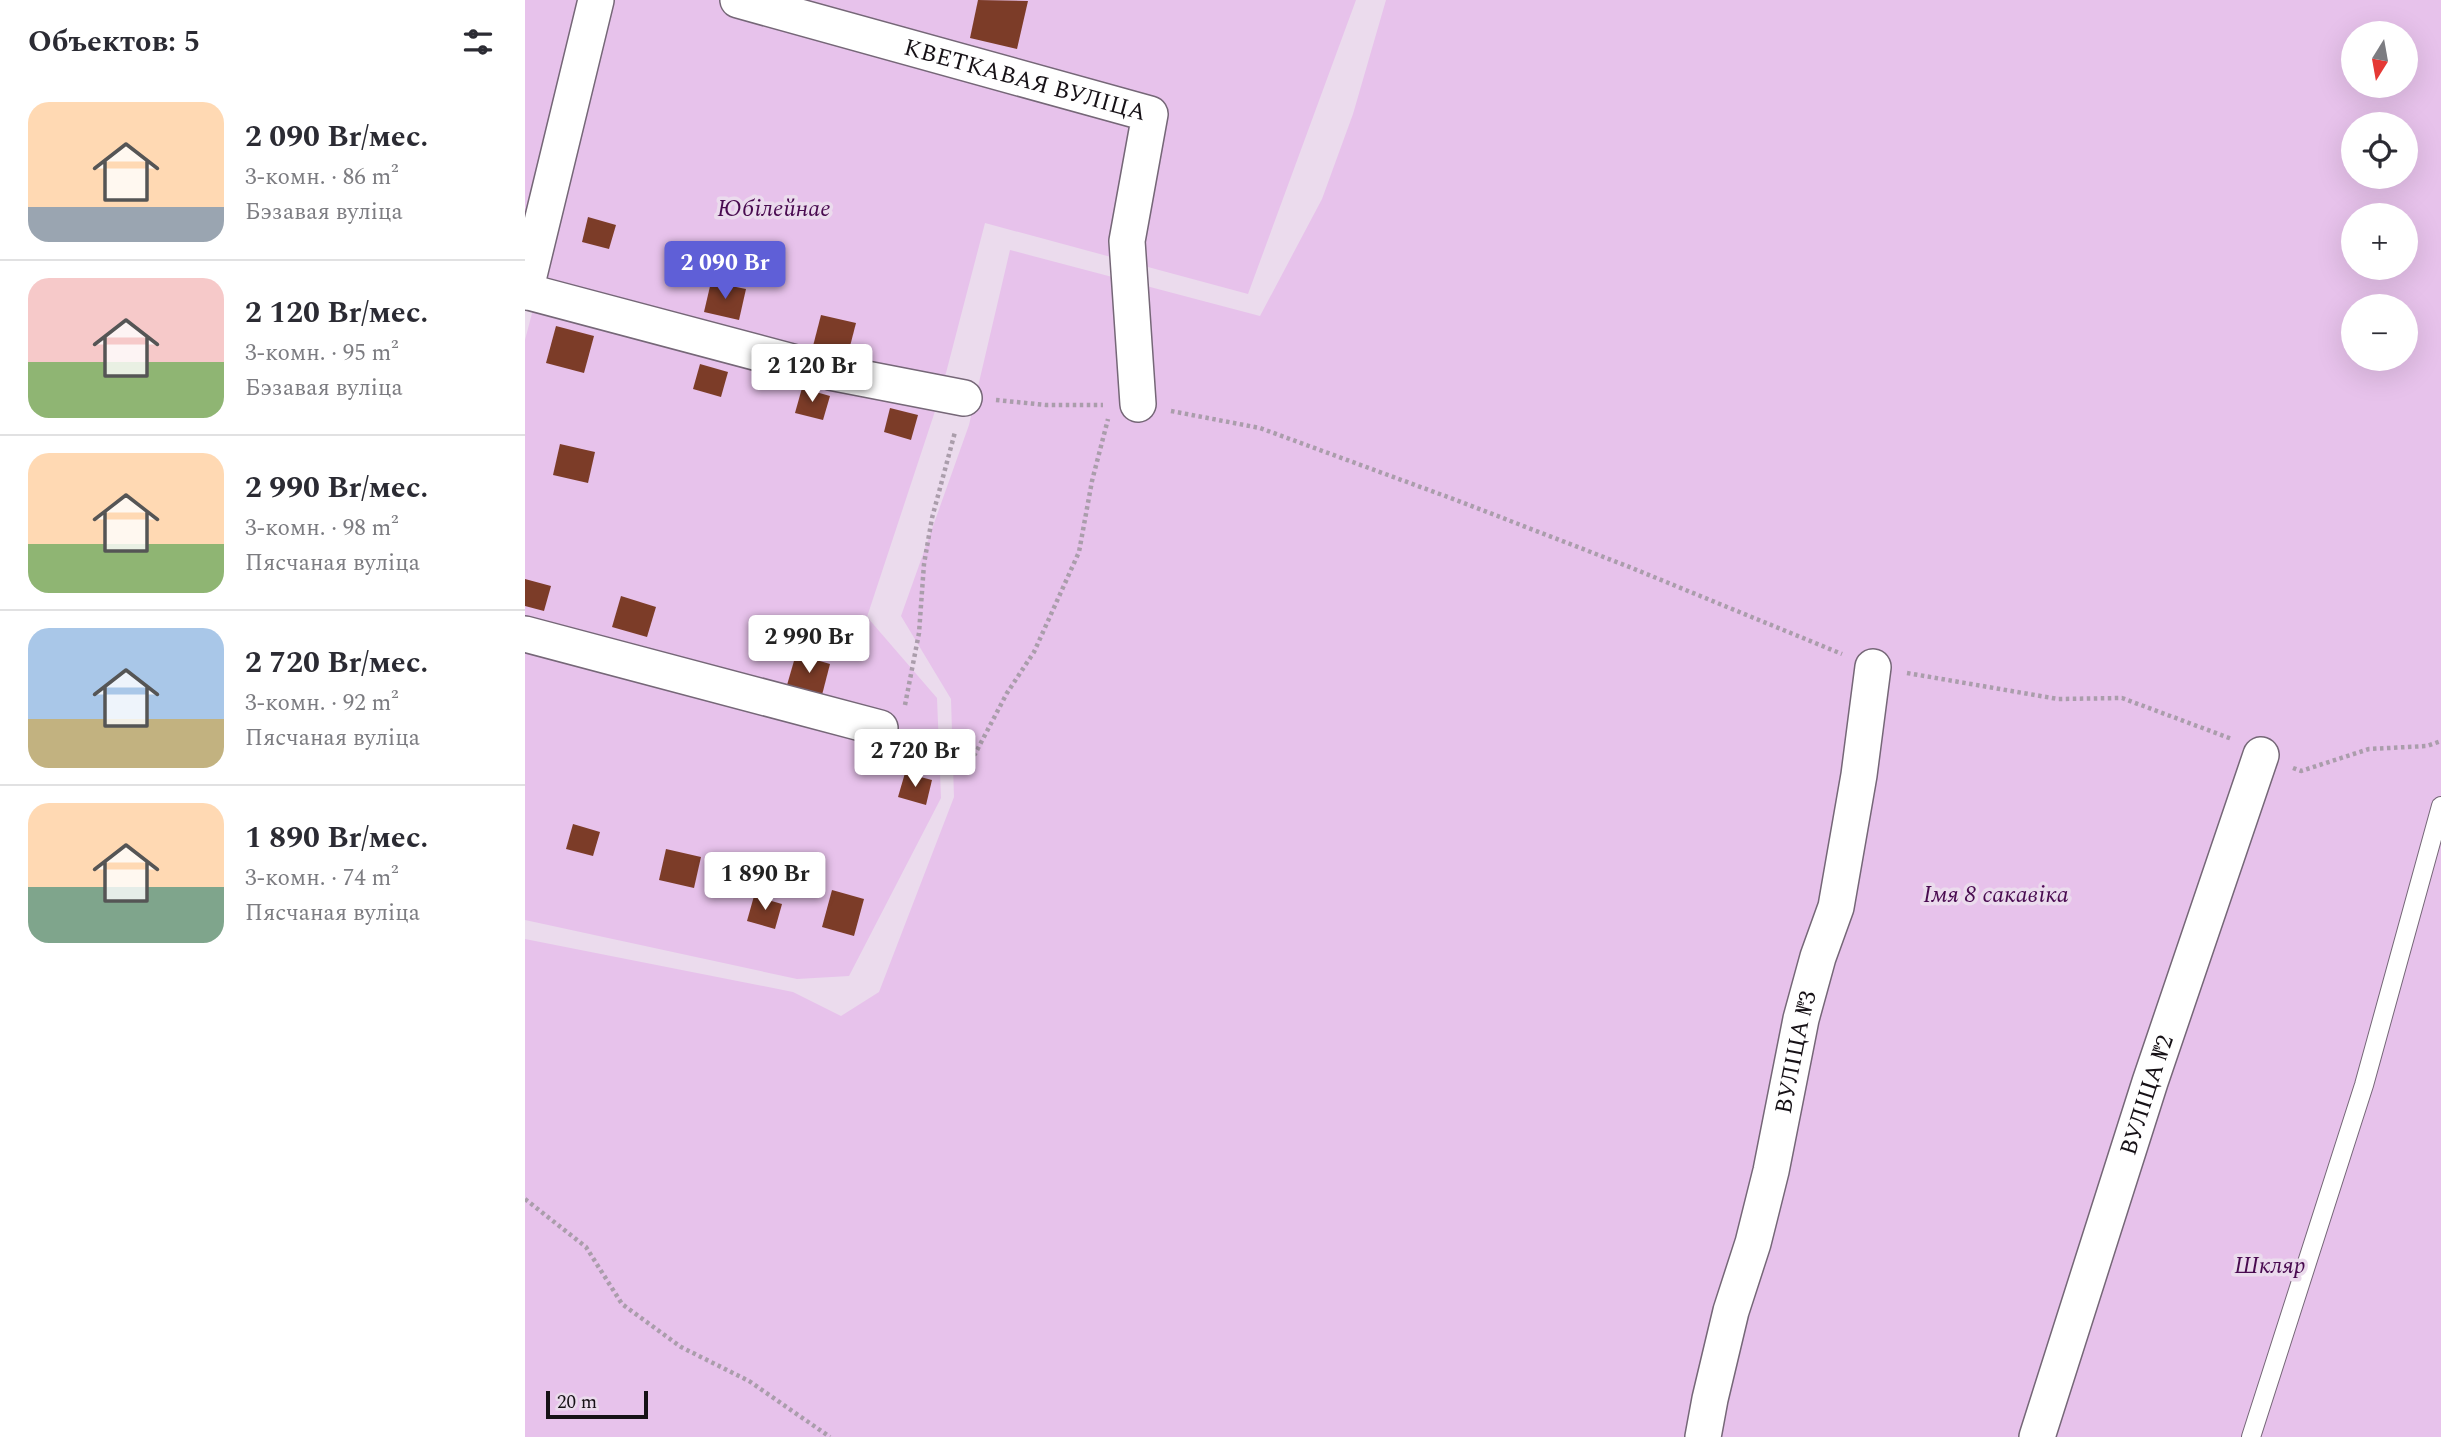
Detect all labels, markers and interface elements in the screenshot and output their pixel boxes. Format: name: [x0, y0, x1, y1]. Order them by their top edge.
text: Объектов: 5: [28, 19, 200, 65]
north arrow: [2341, 21, 2419, 98]
map controls: [2341, 21, 2418, 371]
icon: filters: [459, 23, 497, 61]
street label: КВЕТКАВАЯ ВУЛІЦА: [900, 30, 1150, 131]
button: locate: [2341, 112, 2418, 189]
text: 2 090 Br/мес.: [245, 114, 428, 160]
icon: home: [84, 130, 168, 214]
text: 3-комн. · 86 m²: [245, 160, 399, 195]
park label: Юбілейнае: [717, 191, 831, 227]
text: Бэзавая вуліца: [245, 195, 403, 230]
button: +: [2341, 203, 2418, 280]
pin: 2 090 Br: [653, 242, 797, 301]
text: 2 090 Br: [680, 246, 770, 281]
text: 2 120 Br/мес.: [245, 290, 428, 336]
button: −: [2341, 294, 2418, 371]
icon: home: [84, 306, 168, 390]
text: 3-комн. · 95 m²: [245, 336, 399, 371]
pin: 2 120 Br: [740, 344, 884, 404]
text: 2 120 Br: [767, 349, 857, 384]
text: Бэзавая вуліца: [245, 371, 403, 406]
text: 2 990 Br/мес.: [245, 465, 428, 511]
icon: home: [84, 481, 168, 565]
text: 3-комн. · 98 m²: [245, 511, 399, 546]
text: Пясчаная вуліца: [245, 546, 420, 581]
pin: 2 990 Br: [737, 616, 881, 675]
text: 2 990 Br: [764, 620, 854, 655]
text: 2 720 Br/мес.: [245, 640, 428, 686]
icon: home: [84, 656, 168, 740]
text: 3-комн. · 92 m²: [245, 686, 399, 721]
text: Пясчаная вуліца: [245, 721, 420, 756]
pin: 2 720 Br: [843, 730, 987, 789]
text: 2 720 Br: [870, 734, 960, 769]
text: 1 890 Br/мес.: [245, 815, 428, 861]
icon: home: [84, 831, 168, 915]
pin: 1 890 Br: [693, 852, 837, 912]
text: 1 890 Br: [720, 857, 810, 892]
text: 3-комн. · 74 m²: [245, 861, 399, 896]
park label: Імя 8 сакавіка: [1923, 877, 2069, 913]
text: Пясчаная вуліца: [245, 896, 420, 931]
street label: ВУЛІЦА №3: [1766, 987, 1827, 1117]
street label: ВУЛІЦА №2: [2111, 1030, 2184, 1160]
park label: Шкляр: [2234, 1248, 2306, 1284]
scale bar: [546, 1388, 647, 1420]
text: 20 m: [557, 1388, 597, 1417]

